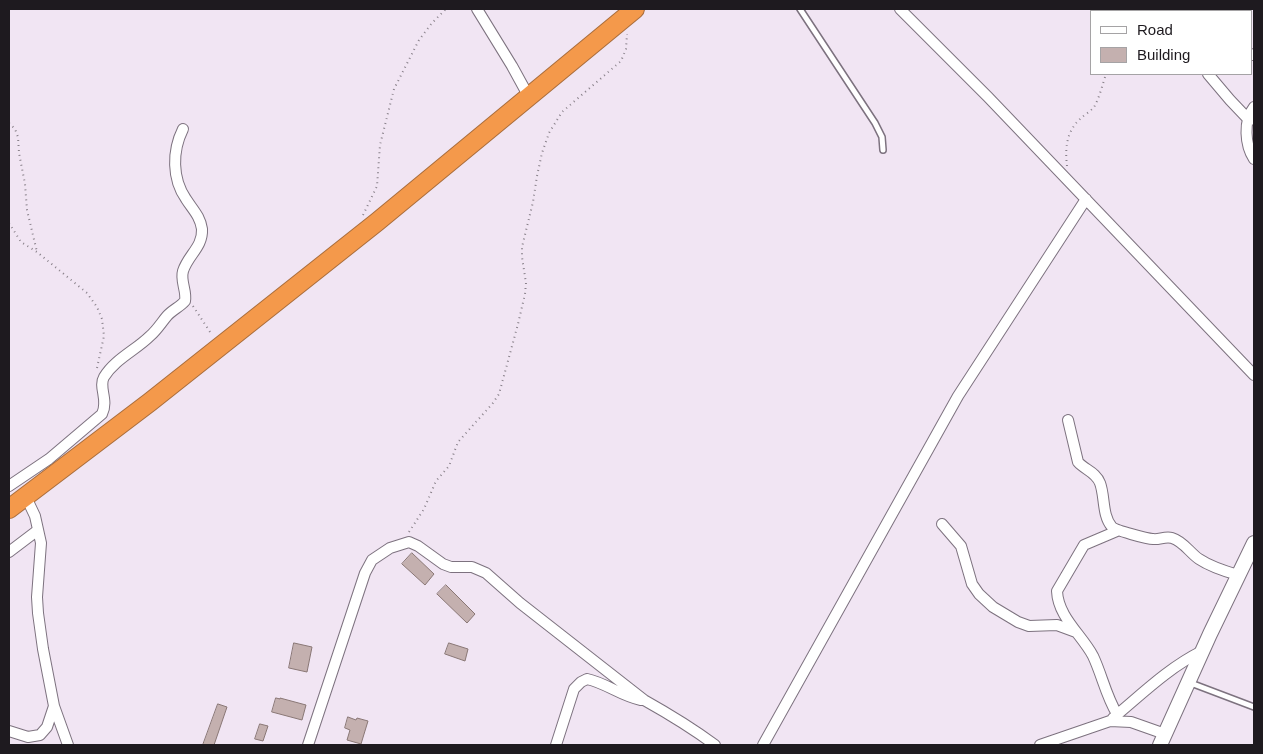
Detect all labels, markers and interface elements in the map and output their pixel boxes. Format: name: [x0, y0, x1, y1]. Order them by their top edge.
legend: [1090, 10, 1253, 75]
text: Road: [1137, 21, 1173, 38]
text: Building: [1137, 46, 1190, 63]

